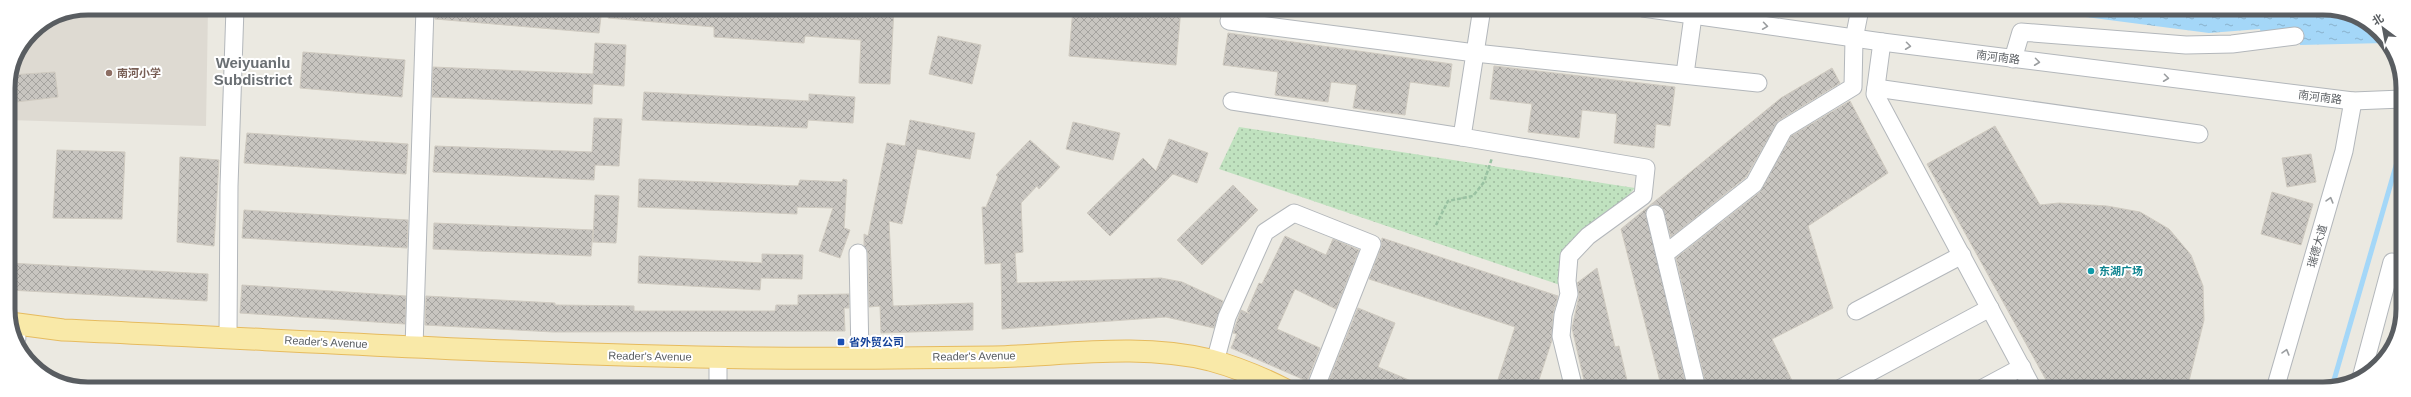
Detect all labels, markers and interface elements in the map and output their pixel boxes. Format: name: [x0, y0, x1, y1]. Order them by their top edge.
north arrow: [2363, 8, 2403, 48]
text: 北: [2370, 12, 2386, 28]
one-way arrow: [1762, 21, 1768, 30]
one-way arrow: [1905, 41, 1911, 50]
street label: 南河南路: [1975, 48, 2021, 66]
district label: Weiyuanlu Subdistrict: [214, 54, 292, 88]
one-way arrow: [2034, 57, 2040, 66]
place label: 南河小学: [117, 67, 161, 79]
marker: 南河小学: [104, 68, 114, 78]
one-way arrow: [2163, 73, 2169, 82]
street label: 南河南路: [2297, 88, 2343, 106]
one-way arrow: [2325, 197, 2334, 204]
street label: 瑞德大道: [2305, 223, 2329, 269]
place label: 东湖广场: [2099, 265, 2143, 277]
marker: 东湖广场: [2086, 266, 2096, 276]
street label: Reader's Avenue: [284, 334, 368, 350]
place label: 省外贸公司: [849, 336, 904, 348]
marker: 省外贸公司: [836, 337, 846, 347]
one-way arrow: [2281, 348, 2290, 355]
street label: Reader's Avenue: [608, 349, 692, 363]
street label: Reader's Avenue: [932, 349, 1016, 363]

